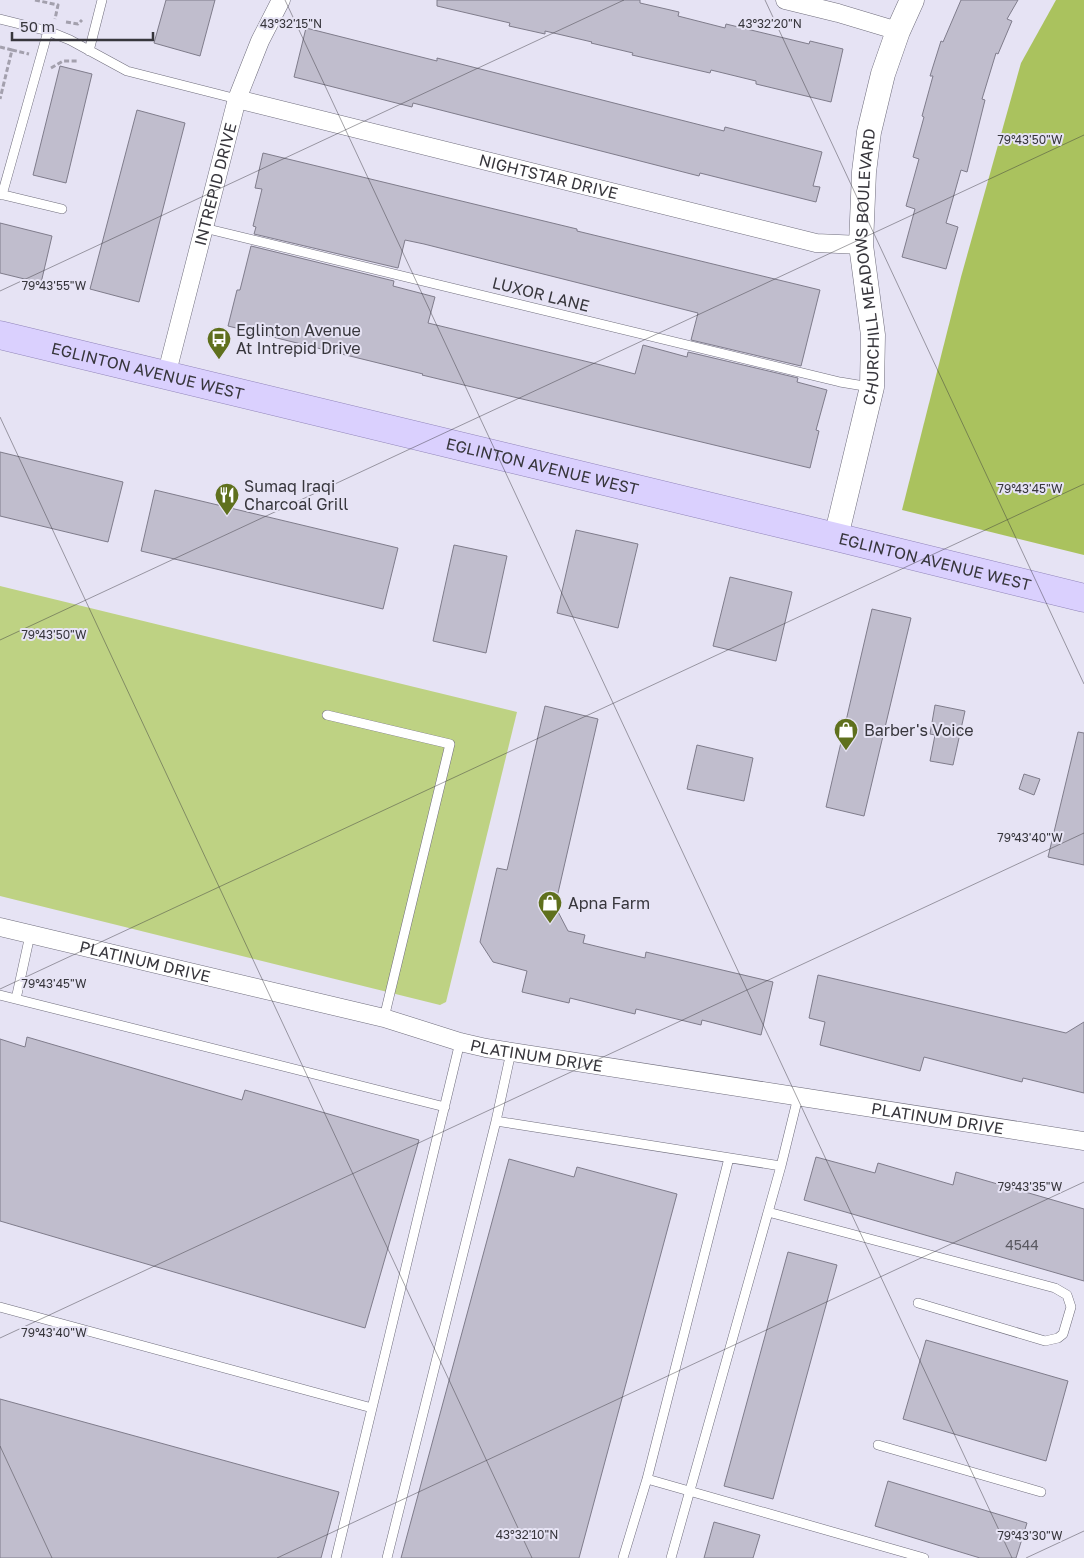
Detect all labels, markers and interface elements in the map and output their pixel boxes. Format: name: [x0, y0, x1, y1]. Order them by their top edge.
scale bar: [12, 10, 154, 42]
text: 43°32'15"N: [260, 16, 322, 31]
text: 43°32'20"N: [738, 16, 802, 31]
text: 50 m: [20, 17, 55, 35]
street label: INTREPID DRIVE: [190, 121, 241, 248]
street label: CHURCHILL MEADOWS BOULEVARD: [850, 127, 883, 407]
text: 79°43'50"W: [997, 132, 1063, 147]
street label: NIGHTSTAR DRIVE: [477, 150, 620, 203]
street label: LUXOR LANE: [490, 272, 592, 316]
text: 79°43'55"W: [22, 278, 87, 293]
place label: Eglinton Avenue At Intrepid Drive: [236, 320, 361, 358]
bus stop icon: Eglinton Avenue At Intrepid Drive: [206, 326, 232, 360]
street label: EGLINTON AVENUE WEST: [49, 338, 246, 404]
street label: EGLINTON AVENUE WEST: [444, 433, 641, 499]
place label: Sumaq Iraqi Charcoal Grill: [244, 476, 348, 514]
text: 79°43'45"W: [998, 481, 1063, 496]
restaurant icon: Sumaq Iraqi Charcoal Grill: [214, 482, 240, 516]
street label: EGLINTON AVENUE WEST: [837, 528, 1033, 595]
text: 79°43'50"W: [21, 627, 87, 642]
shop icon: Barber's Voice: [833, 717, 859, 751]
place label: Barber's Voice: [864, 720, 974, 740]
text: 79°43'40"W: [997, 830, 1063, 845]
shop icon: Apna Farm: [537, 890, 563, 924]
place label: Apna Farm: [568, 893, 650, 913]
street label: PLATINUM DRIVE: [78, 936, 212, 987]
text: 79°43'45"W: [22, 976, 87, 991]
street label: PLATINUM DRIVE: [468, 1035, 604, 1076]
street label: PLATINUM DRIVE: [870, 1098, 1005, 1138]
text: 79°43'35"W: [998, 1179, 1063, 1194]
house number: 4544: [1005, 1236, 1039, 1253]
text: 79°43'40"W: [21, 1325, 87, 1340]
text: 43°32'10"N: [496, 1527, 558, 1542]
text: 79°43'30"W: [997, 1528, 1063, 1543]

